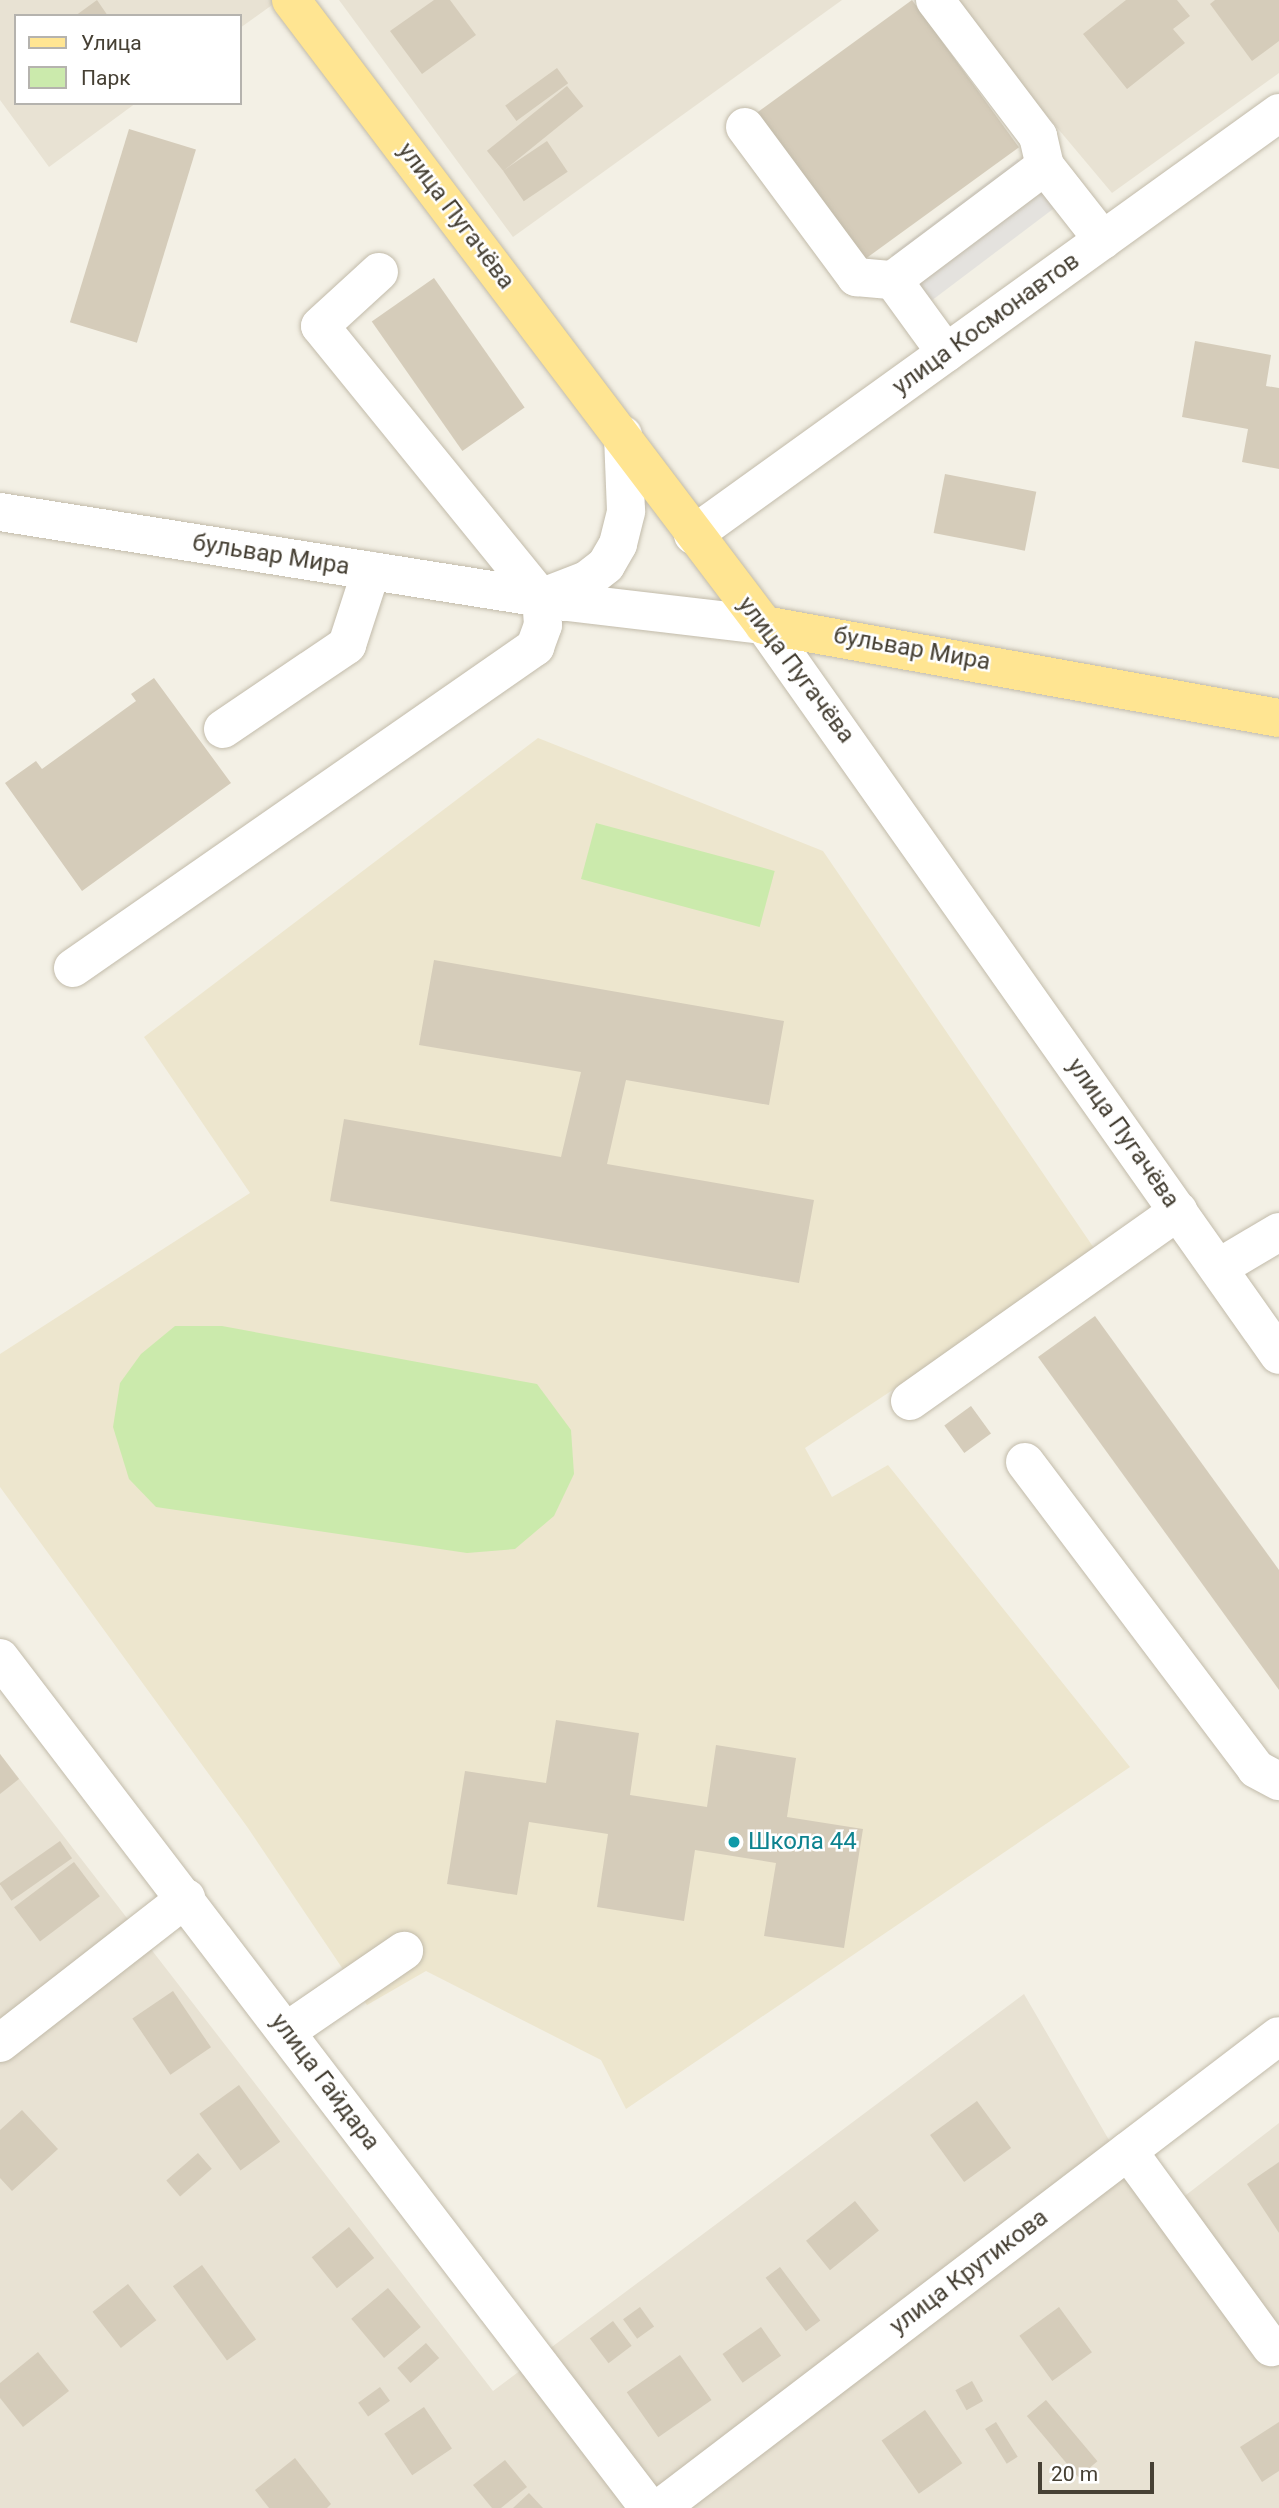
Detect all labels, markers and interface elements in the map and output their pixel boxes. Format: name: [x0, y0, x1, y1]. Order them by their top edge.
legend: [14, 14, 242, 105]
text: Улица: [81, 31, 142, 55]
text: Парк: [81, 66, 131, 90]
street label: улица Пугачёва: [392, 137, 520, 295]
street label: улица Космонавтов: [887, 247, 1085, 401]
street label: бульвар Мира: [190, 528, 352, 582]
street label: улица Пугачёва: [732, 591, 860, 749]
street label: бульвар Мира: [831, 621, 993, 677]
street label: улица Пугачёва: [1061, 1053, 1185, 1213]
place label: Школа 44: [748, 1828, 857, 1856]
marker: Школа 44: [726, 1834, 742, 1850]
street label: улица Гайдара: [264, 2008, 386, 2156]
street label: улица Крутикова: [884, 2203, 1054, 2341]
scale bar: [1041, 2448, 1156, 2492]
text: 20 m: [1051, 2462, 1098, 2486]

